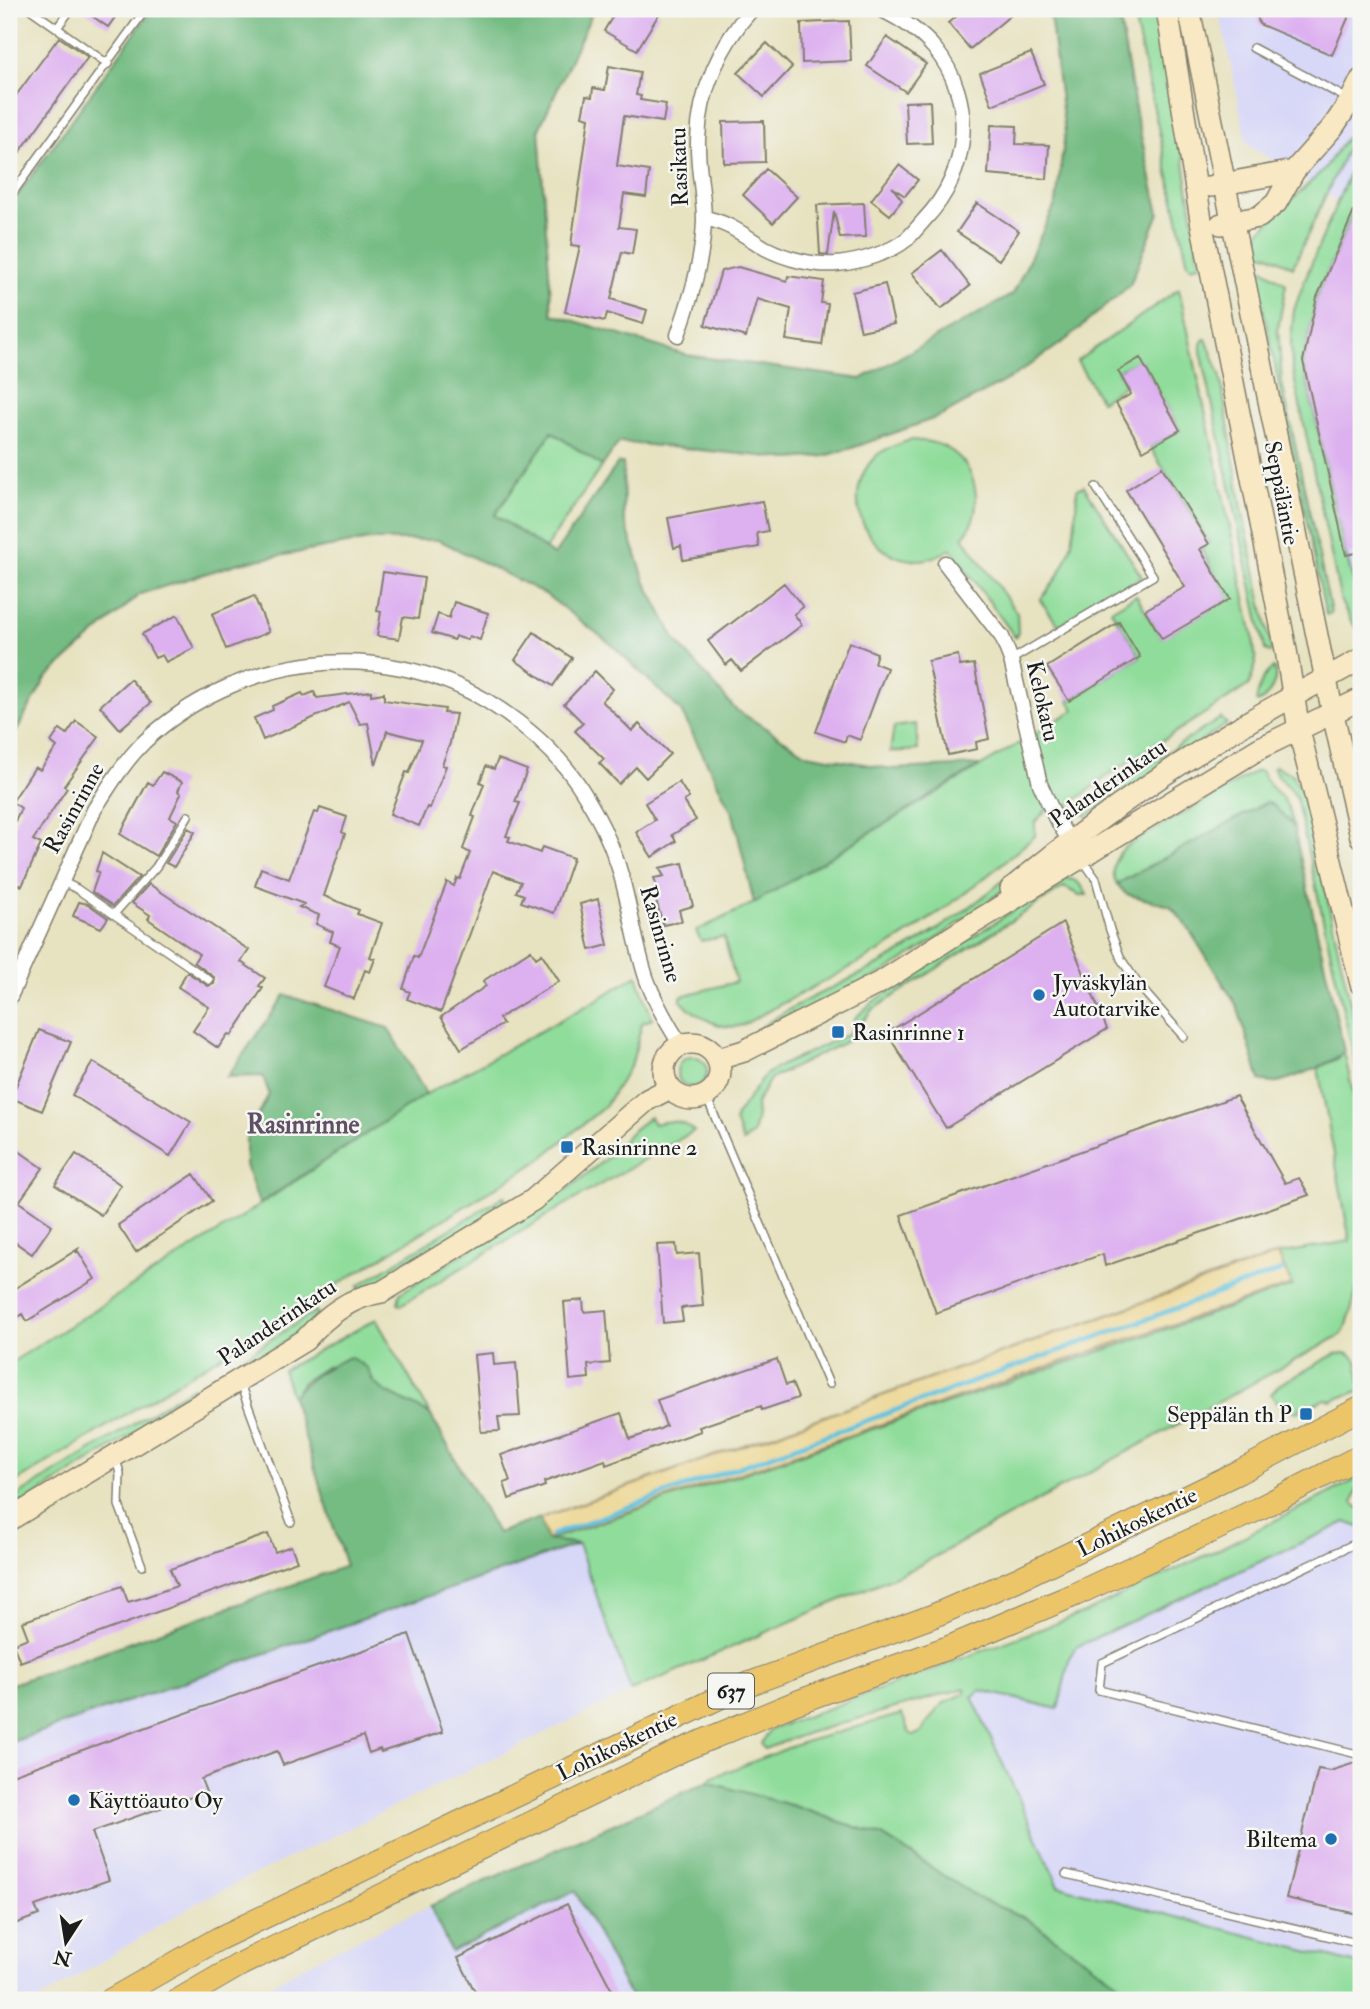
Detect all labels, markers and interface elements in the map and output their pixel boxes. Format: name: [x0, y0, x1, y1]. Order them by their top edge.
street label: Rasikatu: [663, 127, 695, 207]
street label: Seppäläntie: [1257, 439, 1306, 548]
street label: Kelokatu: [1020, 658, 1066, 744]
street label: Palanderinkatu: [1044, 732, 1172, 834]
street label: Rasinrinne: [37, 757, 111, 859]
street label: Rasinrinne: [633, 882, 689, 986]
place label: Jyväskylän Autotarvike: [1052, 968, 1160, 1023]
marker: Jyväskylän Autotarvike: [1031, 987, 1047, 1003]
place label: Rasinrinne 1: [852, 1018, 965, 1047]
marker: Rasinrinne 1: [830, 1024, 846, 1040]
district label: Rasinrinne: [247, 1109, 360, 1141]
place label: Rasinrinne 2: [581, 1133, 697, 1162]
marker: Rasinrinne 2: [559, 1139, 575, 1155]
street label: Palanderinkatu: [212, 1272, 342, 1372]
place label: Seppälän th P: [1167, 1400, 1292, 1430]
marker: Seppälän th P: [1298, 1406, 1314, 1422]
street label: Lohikoskentie: [1072, 1480, 1202, 1564]
road number: 637: [708, 1674, 754, 1708]
street label: Lohikoskentie: [552, 1704, 682, 1788]
place label: Käyttöauto Oy: [88, 1786, 224, 1815]
marker: Käyttöauto Oy: [66, 1792, 82, 1808]
place label: Biltema: [1246, 1825, 1318, 1854]
marker: Biltema: [1323, 1831, 1339, 1847]
north arrow: [32, 1908, 102, 1978]
text: N: [51, 1944, 74, 1971]

